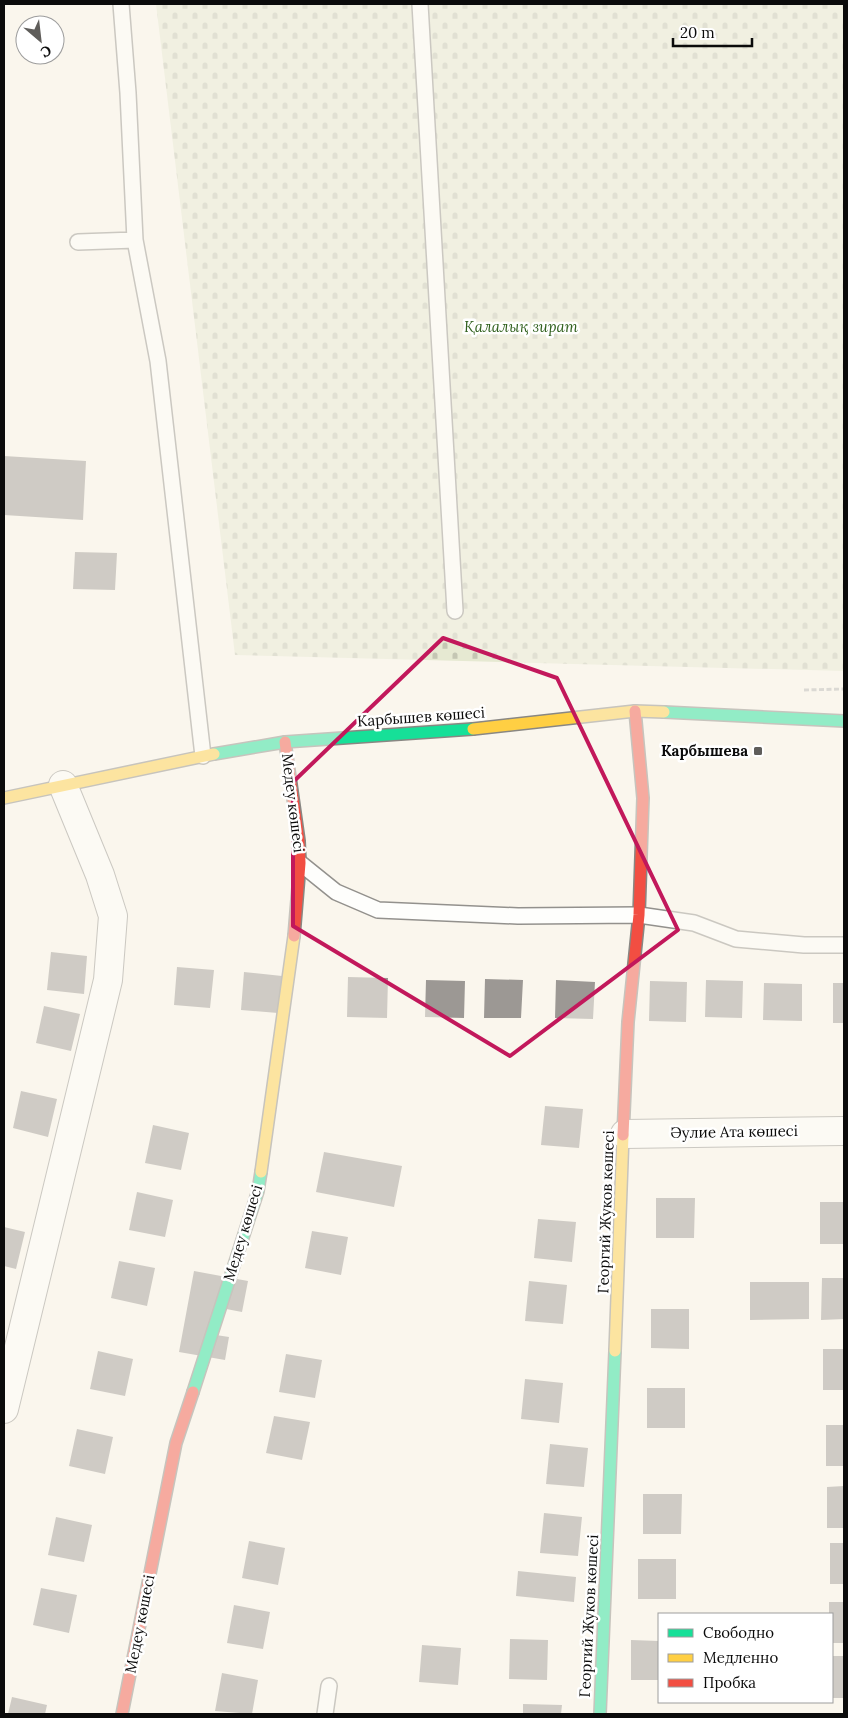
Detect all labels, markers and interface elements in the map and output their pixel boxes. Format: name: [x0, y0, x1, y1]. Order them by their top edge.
north arrow: [15, 15, 65, 65]
scale bar: [673, 15, 752, 47]
text: 20 m: [680, 23, 715, 42]
text: С: [37, 41, 55, 62]
park label: Қалалық зират: [464, 317, 578, 336]
street label: Карбышев көшесі: [356, 703, 485, 730]
place label: Карбышева: [661, 741, 748, 760]
marker: Карбышева: [752, 745, 764, 757]
street label: Медеу көшесі: [278, 752, 309, 854]
street label: Әулие Ата көшесі: [670, 1121, 798, 1142]
street label: Георгий Жуков көшесі: [593, 1130, 618, 1294]
street label: Медеу көшесі: [219, 1182, 266, 1284]
street label: Георгий Жуков көшесі: [575, 1534, 602, 1698]
street label: Медеу көшесі: [121, 1573, 158, 1675]
legend: [658, 1613, 833, 1703]
text: Свободно: [703, 1623, 774, 1642]
text: Медленно: [703, 1648, 778, 1667]
text: Пробка: [703, 1673, 756, 1692]

